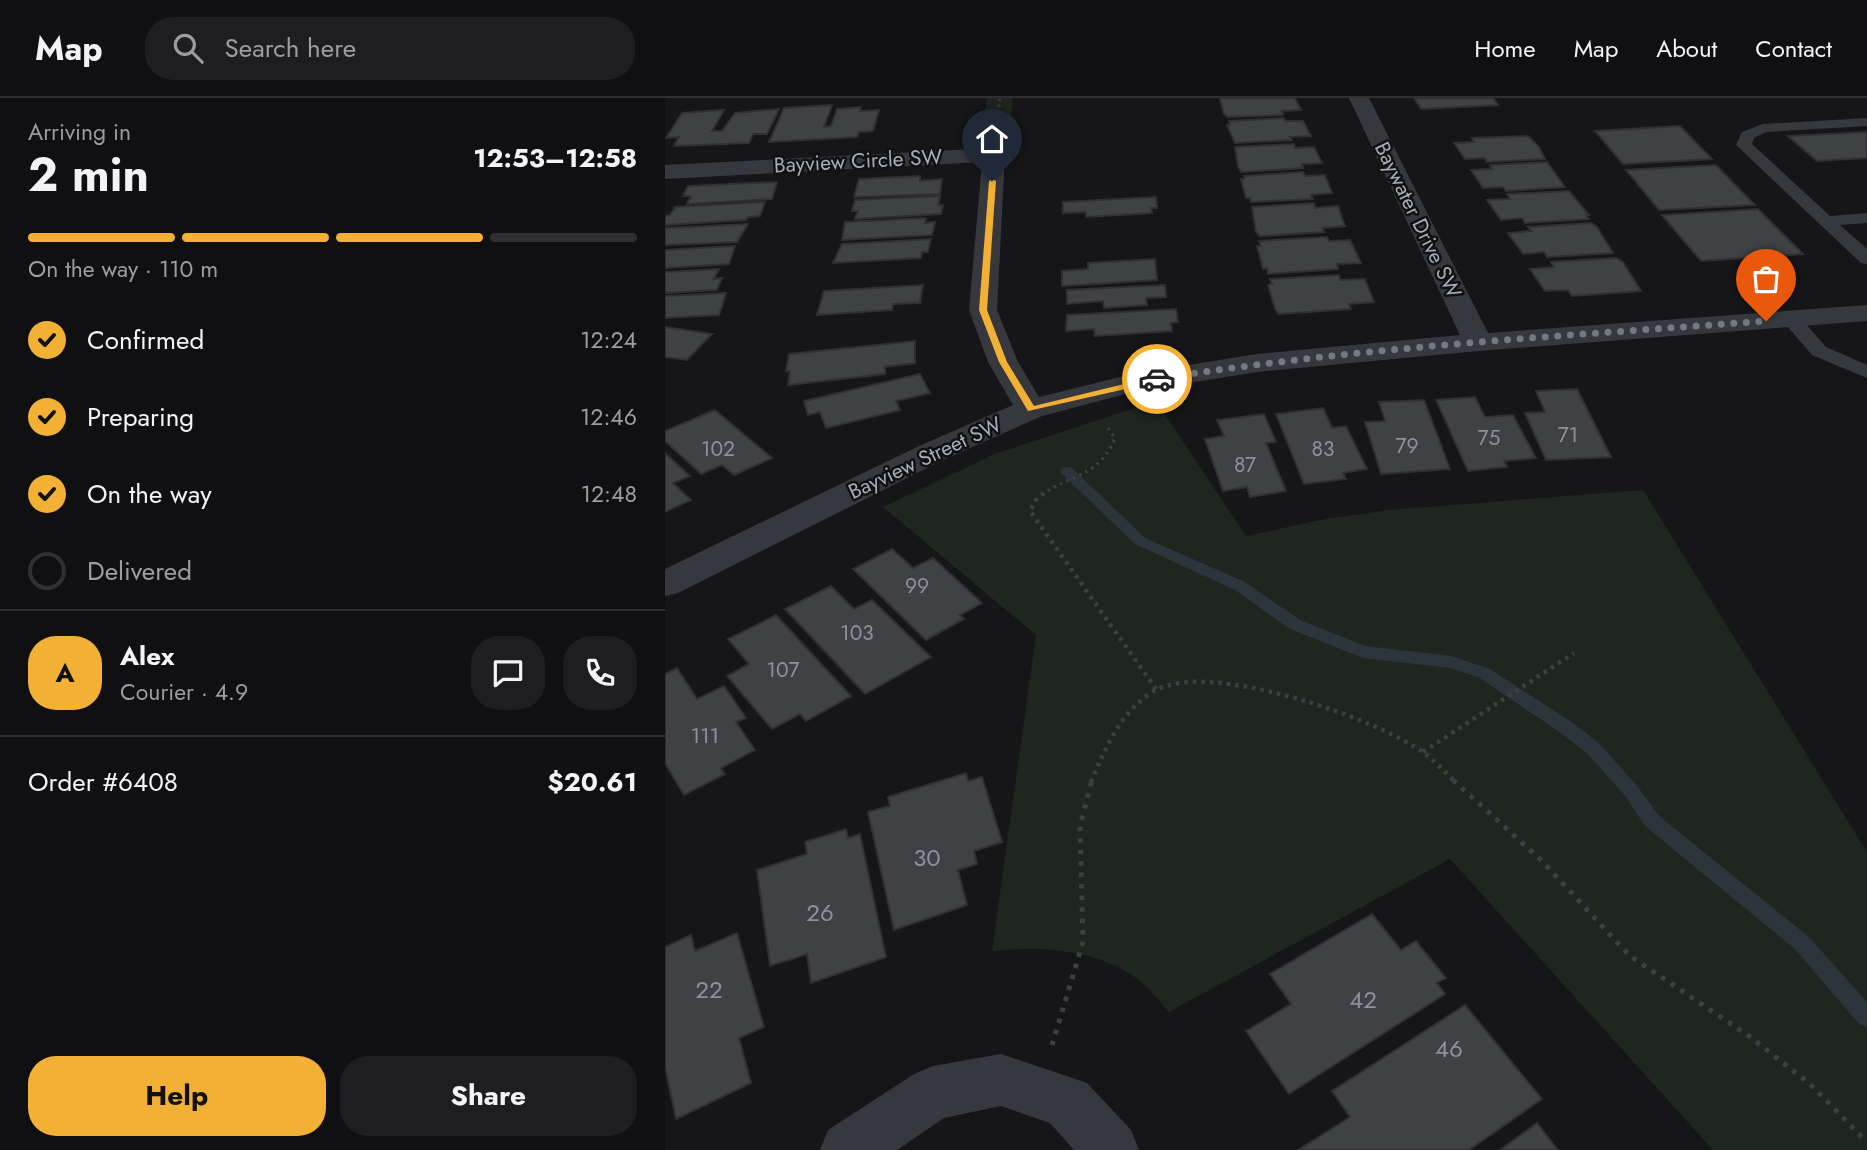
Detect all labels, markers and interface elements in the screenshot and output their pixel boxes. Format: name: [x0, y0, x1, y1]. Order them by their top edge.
search box: [145, 17, 635, 80]
text: Map: [35, 25, 103, 72]
icon: search: [169, 29, 207, 67]
text: Search here: [225, 29, 356, 67]
text: Home: [1474, 31, 1536, 66]
text: Map: [1574, 31, 1618, 66]
text: About: [1656, 31, 1717, 66]
text: Contact: [1755, 31, 1832, 66]
pin: [962, 109, 1022, 181]
text: Arriving in: [28, 115, 131, 149]
icon: home: [973, 120, 1011, 158]
street label: Baywater Drive SW: [1367, 137, 1469, 303]
text: 12:53–12:58: [473, 139, 637, 177]
text: 2 min: [28, 142, 149, 208]
street label: Bayview Circle SW: [773, 142, 943, 180]
pin: [1736, 249, 1796, 321]
text: On the way · 110 m: [28, 252, 218, 286]
icon: bag: [1747, 260, 1785, 298]
icon: check: [28, 321, 66, 359]
text: Confirmed: [87, 321, 204, 359]
text: 12:24: [580, 323, 637, 357]
courier: [1122, 344, 1192, 414]
icon: car: [1138, 360, 1176, 398]
icon: check: [28, 398, 66, 436]
text: Preparing: [87, 398, 194, 436]
text: 12:46: [580, 400, 637, 434]
street label: Bayview Street SW: [843, 409, 1007, 507]
house number: 71: [1558, 420, 1578, 450]
house number: 75: [1478, 423, 1500, 453]
house number: 79: [1395, 431, 1419, 461]
house number: 102: [701, 434, 735, 464]
house number: 83: [1312, 434, 1334, 464]
house number: 87: [1234, 450, 1256, 480]
icon: check: [28, 475, 66, 513]
text: On the way: [87, 475, 212, 513]
text: 12:48: [581, 477, 637, 511]
text: Delivered: [87, 552, 192, 590]
house number: 99: [905, 571, 929, 601]
house number: 103: [840, 618, 874, 648]
button: chat: [471, 636, 545, 710]
button: phone: [563, 636, 637, 710]
text: Alex: [120, 637, 174, 675]
text: A: [55, 654, 75, 692]
house number: 107: [766, 655, 800, 685]
text: Courier · 4.9: [120, 675, 248, 709]
house number: 111: [691, 721, 719, 751]
text: Order #6408: [28, 763, 178, 801]
text: $20.61: [548, 763, 637, 801]
house number: 30: [913, 840, 941, 875]
house number: 26: [806, 895, 834, 930]
house number: 22: [695, 972, 723, 1007]
house number: 42: [1349, 982, 1377, 1017]
house number: 46: [1435, 1031, 1463, 1066]
button: Help: [28, 1056, 326, 1136]
button: Share: [340, 1056, 637, 1136]

